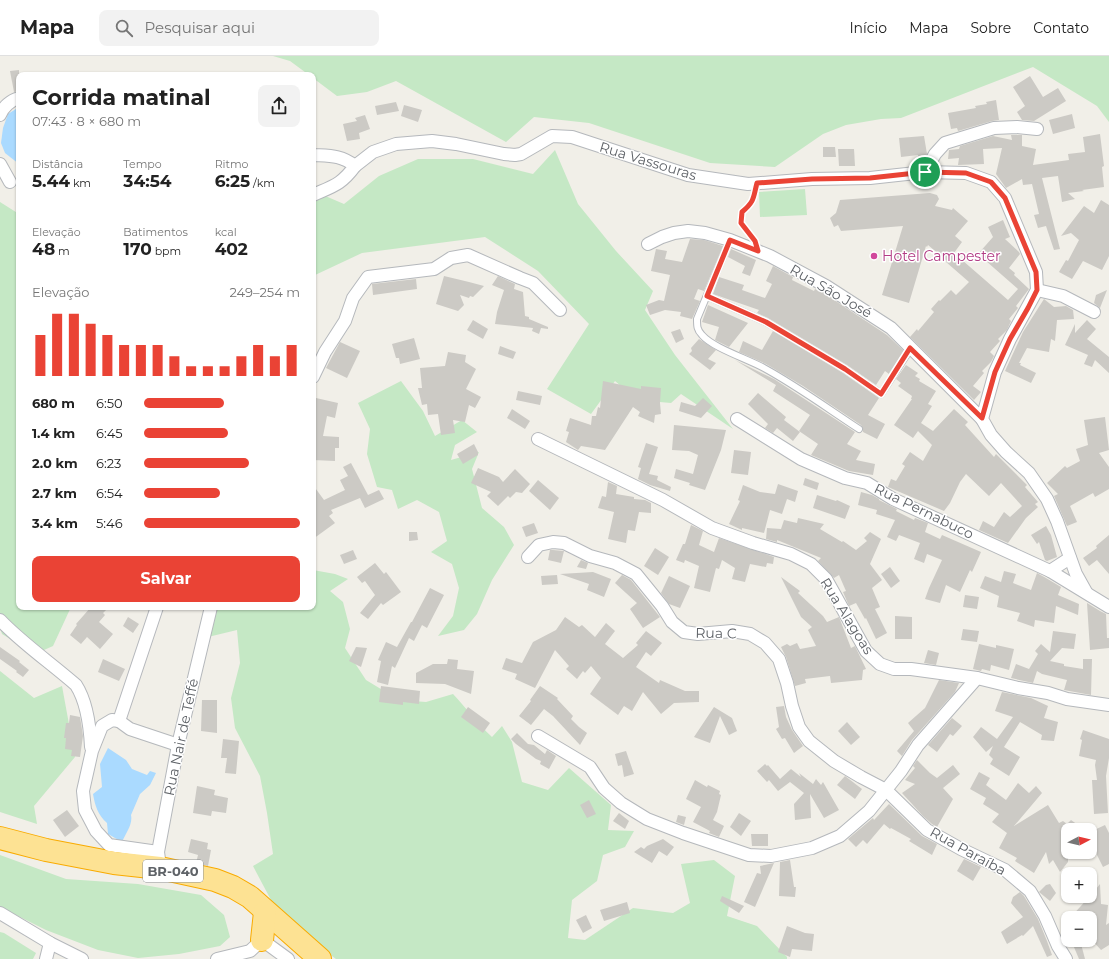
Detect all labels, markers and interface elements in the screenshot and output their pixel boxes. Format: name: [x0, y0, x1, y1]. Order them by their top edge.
search box: [99, 10, 379, 46]
text: Mapa: [20, 16, 75, 39]
icon: search: [113, 17, 135, 39]
text: Pesquisar aqui: [145, 18, 255, 37]
text: Início: [849, 19, 887, 37]
text: Mapa: [909, 19, 949, 37]
text: Sobre: [971, 19, 1011, 37]
text: Contato: [1033, 19, 1089, 37]
text: Corrida matinal: [32, 84, 211, 111]
button: share: [258, 85, 300, 127]
text: 07:43 · 8 × 680 m: [32, 113, 141, 129]
street label: Rua Vassouras: [597, 138, 699, 184]
pin: [908, 155, 942, 189]
text: Distância: [32, 157, 83, 171]
text: Tempo: [123, 157, 162, 171]
text: Ritmo: [215, 157, 249, 171]
icon: arrive: [914, 161, 936, 183]
text: 5.44: [32, 171, 70, 191]
text: 34:54: [123, 171, 172, 191]
text: 6:25: [215, 171, 250, 191]
text: km: [70, 176, 91, 190]
text: /km: [250, 176, 275, 190]
text: Elevação: [32, 225, 81, 239]
text: Batimentos: [123, 225, 188, 239]
text: kcal: [215, 225, 237, 239]
text: 48: [32, 239, 55, 259]
text: 170: [123, 239, 152, 259]
text: 402: [215, 239, 248, 259]
text: m: [55, 244, 70, 258]
text: bpm: [152, 244, 181, 258]
place label: Hotel Campester: [882, 247, 1001, 265]
marker: Hotel Campester: [869, 251, 879, 261]
street label: Rua São José: [787, 260, 875, 322]
text: Elevação: [32, 284, 90, 300]
text: 249–254 m: [230, 284, 300, 300]
text: 680 m: [32, 395, 75, 411]
text: 6:50: [96, 395, 123, 411]
text: 1.4 km: [32, 425, 75, 441]
text: 6:45: [96, 425, 123, 441]
text: 2.0 km: [32, 455, 78, 471]
text: 6:23: [96, 455, 121, 471]
street label: Rua Pernabuco: [871, 479, 977, 543]
text: 2.7 km: [32, 485, 77, 501]
text: 6:54: [96, 485, 123, 501]
text: 3.4 km: [32, 515, 78, 531]
text: 5:46: [96, 515, 123, 531]
button: Salvar: [32, 556, 300, 602]
street label: Rua Alagoas: [816, 574, 878, 658]
street label: Rua C: [695, 624, 737, 642]
street label: Rua Nair de Teffé: [160, 677, 202, 797]
street label: Rua Paraíba: [927, 823, 1009, 879]
north arrow: [1061, 823, 1097, 859]
map controls: [1061, 823, 1097, 947]
road number: BR-040: [143, 860, 203, 882]
button: +: [1061, 867, 1097, 903]
button: −: [1061, 911, 1097, 947]

